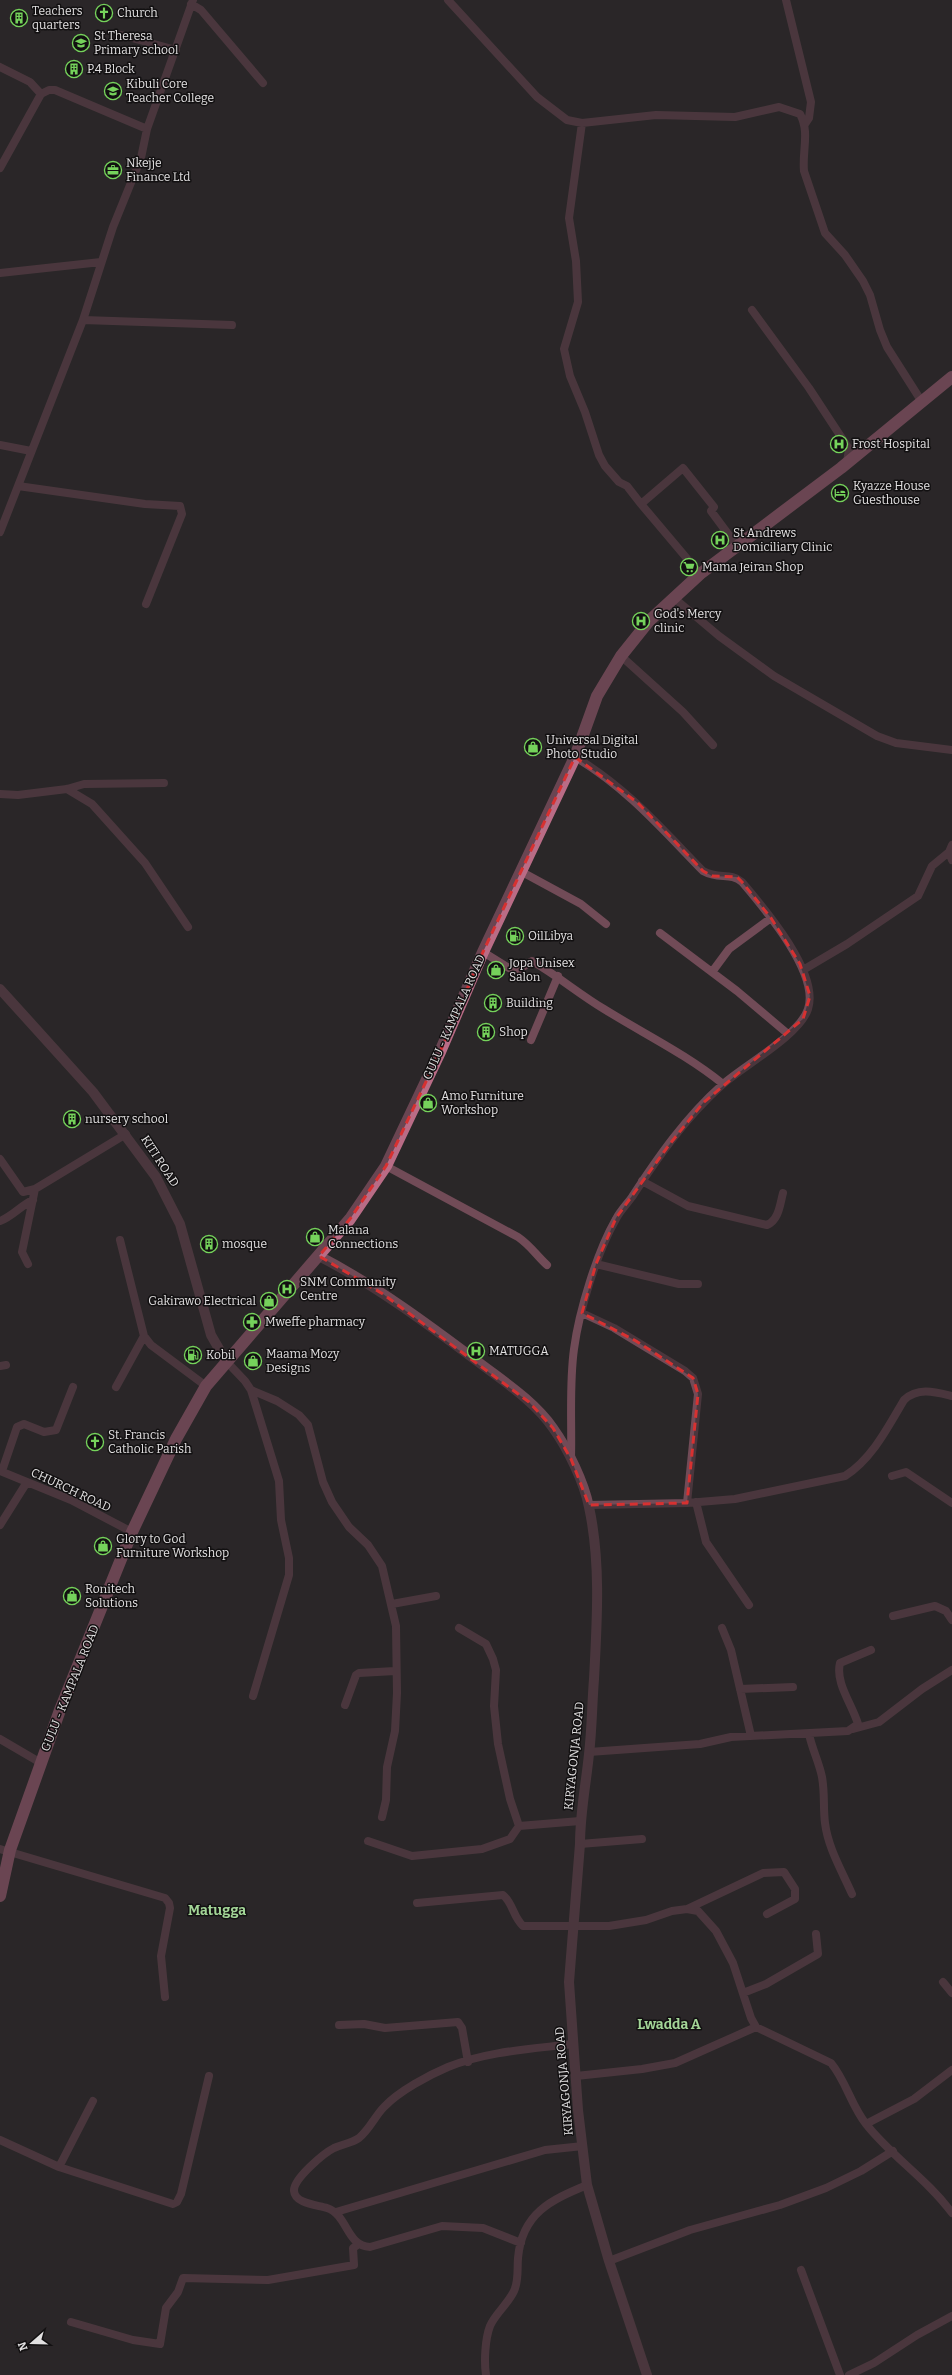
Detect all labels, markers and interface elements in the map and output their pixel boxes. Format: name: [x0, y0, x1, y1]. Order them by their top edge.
church icon: Church: [94, 3, 114, 23]
place label: Teachers quarters: [32, 4, 83, 32]
place label: Church: [117, 6, 158, 20]
building icon: Teachers quarters: [9, 8, 29, 28]
place label: St Theresa Primary school: [94, 29, 179, 57]
school or university icon: St Theresa Primary school: [71, 33, 91, 53]
building icon: P.4 Block: [64, 59, 84, 79]
place label: P.4 Block: [87, 62, 135, 76]
place label: Kibuli Core Teacher College: [126, 77, 214, 105]
school or university icon: Kibuli Core Teacher College: [103, 81, 123, 101]
place label: Nkejje Finance Ltd: [126, 156, 190, 184]
office icon: Nkejje Finance Ltd: [103, 160, 123, 180]
hospital icon: Frost Hospital: [829, 434, 849, 454]
place label: Frost Hospital: [852, 437, 930, 451]
place label: Kyazze House Guesthouse: [853, 479, 930, 507]
hotel icon: Kyazze House Guesthouse: [830, 483, 850, 503]
place label: St Andrews Domiciliary Clinic: [733, 526, 832, 554]
hospital icon: St Andrews Domiciliary Clinic: [710, 530, 730, 550]
supermarket icon: Mama Jeiran Shop: [679, 557, 699, 577]
place label: Mama Jeiran Shop: [702, 560, 804, 574]
place label: God's Mercy clinic: [654, 607, 722, 635]
hospital icon: God's Mercy clinic: [631, 611, 651, 631]
place label: Universal Digital Photo Studio: [546, 733, 639, 761]
shop icon: Universal Digital Photo Studio: [523, 737, 543, 757]
fuel station icon: OilLibya: [505, 926, 525, 946]
place label: OilLibya: [528, 929, 574, 943]
street label: GULU - KAMPALA ROAD: [420, 952, 488, 1082]
place label: Jopa Unisex Salon: [508, 956, 575, 984]
shop icon: Jopa Unisex Salon: [486, 960, 506, 980]
building icon: Building: [483, 993, 503, 1013]
place label: Building: [506, 996, 553, 1010]
building icon: Shop: [476, 1022, 496, 1042]
place label: Shop: [499, 1025, 528, 1039]
place label: Amo Furniture Workshop: [441, 1089, 524, 1117]
shop icon: Amo Furniture Workshop: [418, 1093, 438, 1113]
building icon: nursery school: [62, 1109, 82, 1129]
place label: nursery school: [85, 1112, 169, 1126]
street label: KITI ROAD: [138, 1133, 182, 1189]
place label: Malana Connections: [328, 1223, 398, 1251]
shop icon: Malana Connections: [305, 1227, 325, 1247]
building icon: mosque: [199, 1234, 219, 1254]
place label: mosque: [222, 1237, 267, 1251]
place label: SNM Community Centre: [300, 1275, 397, 1303]
hospital icon: SNM Community Centre: [277, 1279, 297, 1299]
shop icon: Gakirawo Electrical: [259, 1291, 279, 1311]
place label: Gakirawo Electrical: [148, 1294, 257, 1308]
pharmacy icon: Mweffe pharmacy: [242, 1312, 262, 1332]
place label: Mweffe pharmacy: [265, 1315, 366, 1329]
hospital icon: MATUGGA: [466, 1341, 486, 1361]
place label: MATUGGA: [489, 1344, 549, 1358]
fuel station icon: Kobil: [183, 1345, 203, 1365]
place label: Maama Mozy Designs: [266, 1347, 340, 1375]
place label: Kobil: [206, 1348, 235, 1362]
shop icon: Maama Mozy Designs: [243, 1351, 263, 1371]
place label: St. Francis Catholic Parish: [108, 1428, 192, 1456]
church icon: St. Francis Catholic Parish: [85, 1432, 105, 1452]
street label: CHURCH ROAD: [29, 1465, 113, 1515]
place label: Glory to God Furniture Workshop: [116, 1532, 229, 1560]
shop icon: Glory to God Furniture Workshop: [93, 1536, 113, 1556]
place label: Ronitech Solutions: [85, 1582, 138, 1610]
shop icon: Ronitech Solutions: [62, 1586, 82, 1606]
street label: GULU - KAMPALA ROAD: [38, 1623, 102, 1753]
street label: KIRYAGONJA ROAD: [561, 1701, 587, 1811]
district label: Matugga: [188, 1902, 246, 1919]
district label: Lwadda A: [637, 2016, 701, 2033]
street label: KIRYAGONJA ROAD: [552, 2026, 576, 2136]
north arrow: [12, 2323, 52, 2363]
text: N: [15, 2340, 31, 2352]

